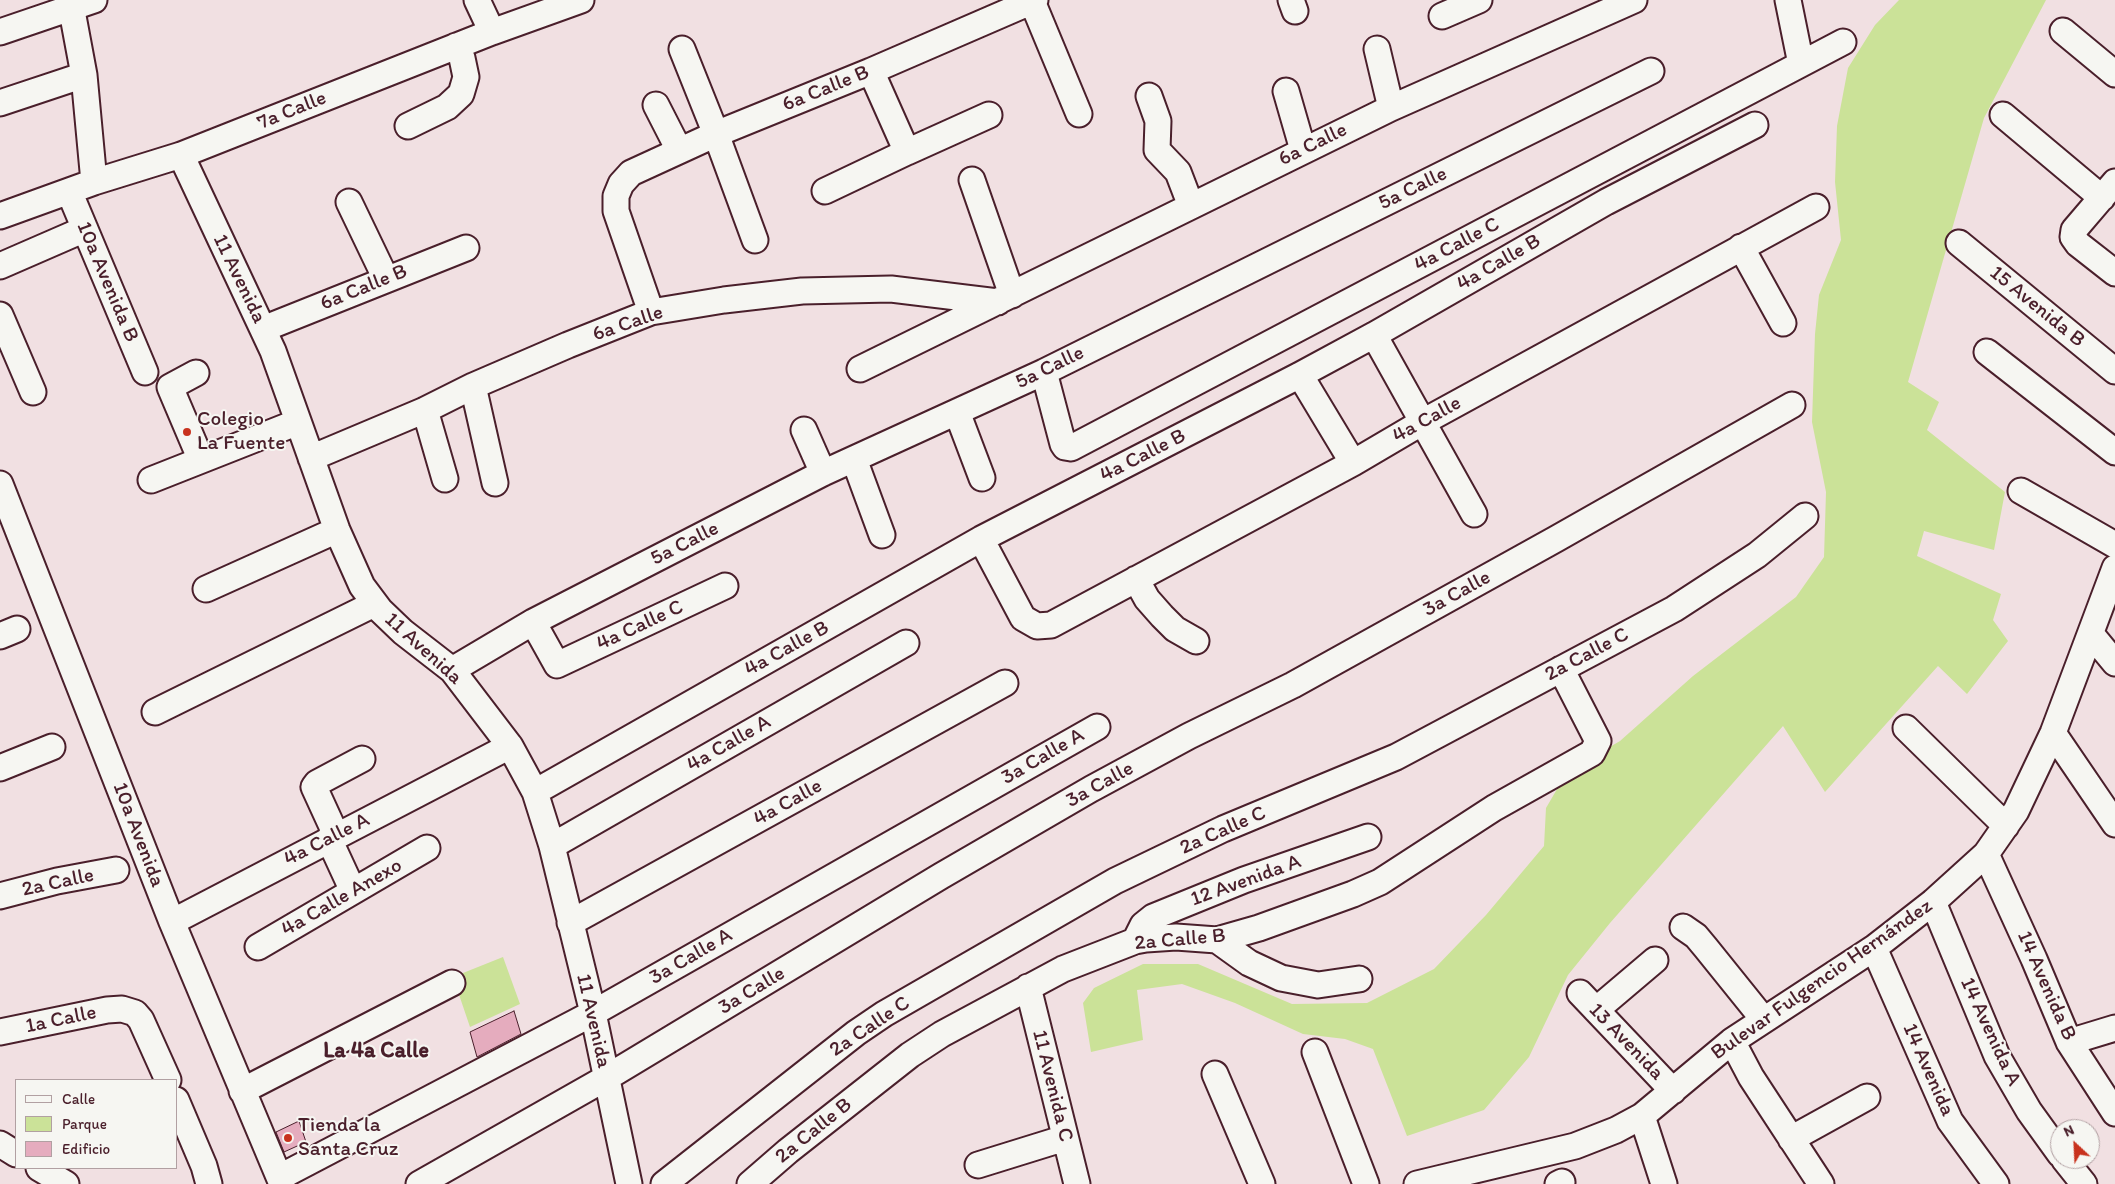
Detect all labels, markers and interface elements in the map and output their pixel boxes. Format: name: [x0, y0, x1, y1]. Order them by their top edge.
street label: 6a Calle B: [779, 60, 873, 118]
street label: 7a Calle: [254, 86, 330, 136]
street label: 6a Calle: [1275, 118, 1351, 172]
street label: 5a Calle: [1375, 162, 1451, 216]
street label: 4a Calle C: [1410, 212, 1504, 278]
street label: 10a Avenida B: [70, 218, 144, 346]
street label: 4a Calle B: [1452, 229, 1546, 297]
street label: 11 Avenida: [207, 230, 271, 328]
street label: 6a Calle B: [317, 259, 411, 317]
street label: 15 Avenida B: [1984, 261, 2090, 353]
street label: 6a Calle: [589, 300, 667, 348]
street label: 5a Calle: [1012, 341, 1088, 395]
street label: 4a Calle: [1388, 391, 1466, 449]
place label: Colegio La Fuente: [197, 407, 285, 457]
street label: 4a Calle B: [1096, 424, 1190, 488]
marker: Colegio La Fuente: [181, 426, 193, 438]
street label: 5a Calle: [647, 516, 723, 572]
street label: 3a Calle: [1419, 565, 1495, 623]
street label: 4a Calle C: [593, 595, 687, 657]
street label: 11 Avenida: [379, 608, 467, 690]
street label: 4a Calle B: [740, 615, 834, 683]
street label: 2a Calle C: [1541, 622, 1633, 688]
street label: 4a Calle A: [683, 710, 775, 778]
street label: 3a Calle A: [997, 723, 1089, 791]
street label: 3a Calle: [1062, 756, 1138, 814]
street label: 4a Calle: [749, 774, 827, 832]
street label: 10a Avenida: [107, 779, 169, 891]
street label: 2a Calle C: [1176, 801, 1270, 861]
street label: 4a Calle A: [280, 808, 374, 872]
street label: 12 Avenida A: [1187, 849, 1305, 913]
street label: 4a Calle Anexo: [277, 853, 407, 943]
street label: 2a Calle: [20, 863, 96, 903]
street label: Bulevar Fulgencio Hernández: [1707, 894, 1937, 1066]
street label: 3a Calle A: [645, 923, 737, 991]
street label: 2a Calle B: [1133, 923, 1227, 957]
street label: 14 Avenida B: [2011, 927, 2081, 1045]
street label: 3a Calle: [714, 961, 790, 1021]
street label: 11 Avenida: [570, 971, 616, 1071]
street label: 14 Avenida A: [1954, 974, 2026, 1090]
street label: 2a Calle C: [825, 991, 915, 1063]
street label: 13 Avenida: [1583, 998, 1669, 1086]
street label: 1a Calle: [23, 1000, 99, 1040]
street label: 14 Avenida: [1896, 1020, 1960, 1120]
street label: 11 Avenida C: [1026, 1028, 1078, 1144]
district label: La 4a Calle: [323, 1038, 429, 1064]
legend: [15, 1079, 178, 1169]
text: Calle: [62, 1090, 95, 1108]
street label: 2a Calle B: [771, 1092, 857, 1170]
place label: Tienda la Santa Cruz: [298, 1113, 398, 1163]
text: Parque: [62, 1115, 107, 1133]
north arrow: [2050, 1119, 2100, 1169]
text: N: [2061, 1121, 2077, 1141]
marker: Tienda la Santa Cruz: [282, 1132, 294, 1144]
text: Edificio: [62, 1140, 110, 1158]

